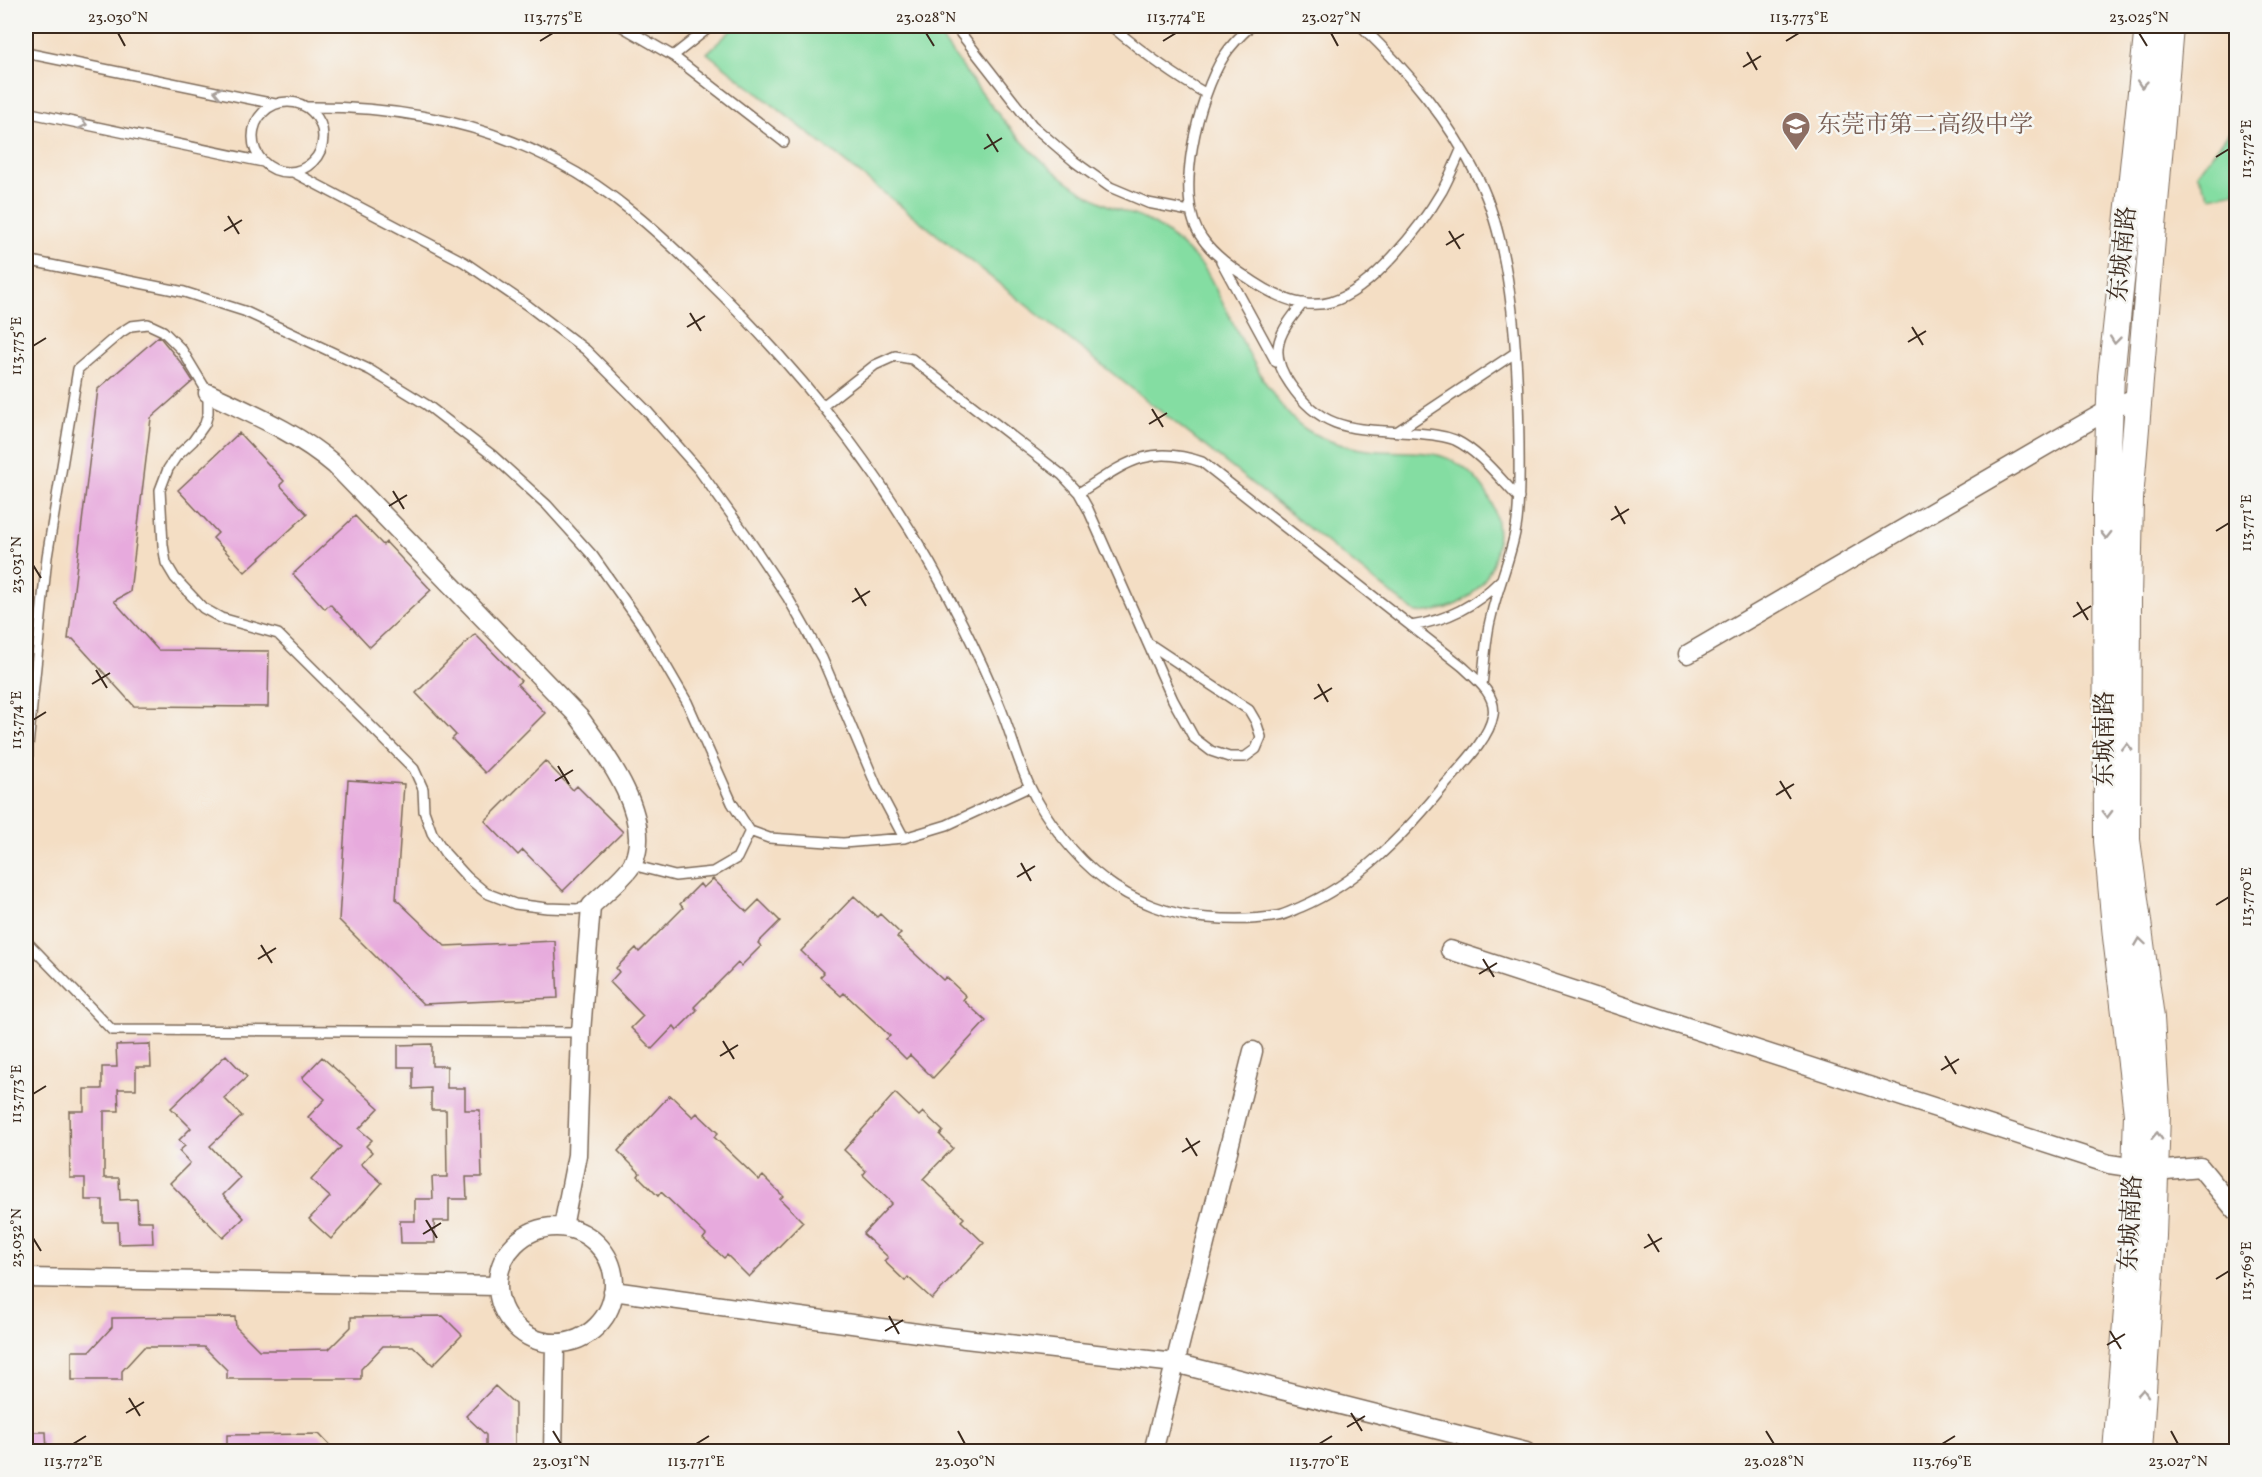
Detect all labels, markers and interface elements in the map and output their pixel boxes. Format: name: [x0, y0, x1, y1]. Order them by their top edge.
text: 23.030°N: [88, 8, 148, 29]
text: 113.775°E: [524, 8, 582, 29]
text: 23.028°N: [896, 8, 956, 29]
text: 113.774°E: [1147, 8, 1205, 29]
text: 23.027°N: [1301, 8, 1361, 29]
text: 113.773°E: [1770, 8, 1829, 29]
text: 23.025°N: [2109, 8, 2169, 29]
one-way arrow: [2136, 79, 2149, 88]
one-way arrow: [213, 86, 223, 99]
place label: 东莞市第二高级中学: [1817, 109, 2033, 143]
school or university icon: 东莞市第二高级中学: [1780, 110, 1812, 152]
one-way arrow: [77, 117, 87, 130]
text: 113.772°E: [2237, 119, 2258, 179]
street label: 东城南路: [2102, 204, 2146, 304]
text: 113.775°E: [7, 317, 28, 375]
one-way arrow: [2109, 336, 2122, 345]
text: 113.771°E: [2237, 494, 2258, 552]
one-way arrow: [2100, 530, 2112, 539]
text: 23.031°N: [7, 536, 28, 594]
text: 113.774°E: [7, 691, 28, 749]
street label: 东城南路: [2089, 691, 2123, 787]
one-way arrow: [2121, 743, 2133, 752]
one-way arrow: [2100, 809, 2113, 818]
text: 113.770°E: [2237, 867, 2258, 927]
one-way arrow: [2134, 937, 2146, 946]
text: 113.773°E: [7, 1065, 28, 1124]
one-way arrow: [2150, 1131, 2163, 1140]
street label: 东城南路: [2113, 1174, 2151, 1272]
text: 23.032°N: [7, 1208, 28, 1268]
text: 113.769°E: [2237, 1241, 2258, 1301]
one-way arrow: [2136, 1389, 2149, 1398]
text: 113.772°E: [43, 1452, 103, 1473]
text: 23.031°N: [532, 1452, 590, 1473]
text: 113.771°E: [667, 1452, 725, 1473]
text: 23.030°N: [935, 1452, 995, 1473]
text: 113.770°E: [1289, 1452, 1349, 1473]
text: 23.028°N: [1744, 1452, 1804, 1473]
text: 113.769°E: [1912, 1452, 1972, 1473]
text: 23.027°N: [2148, 1452, 2208, 1473]

